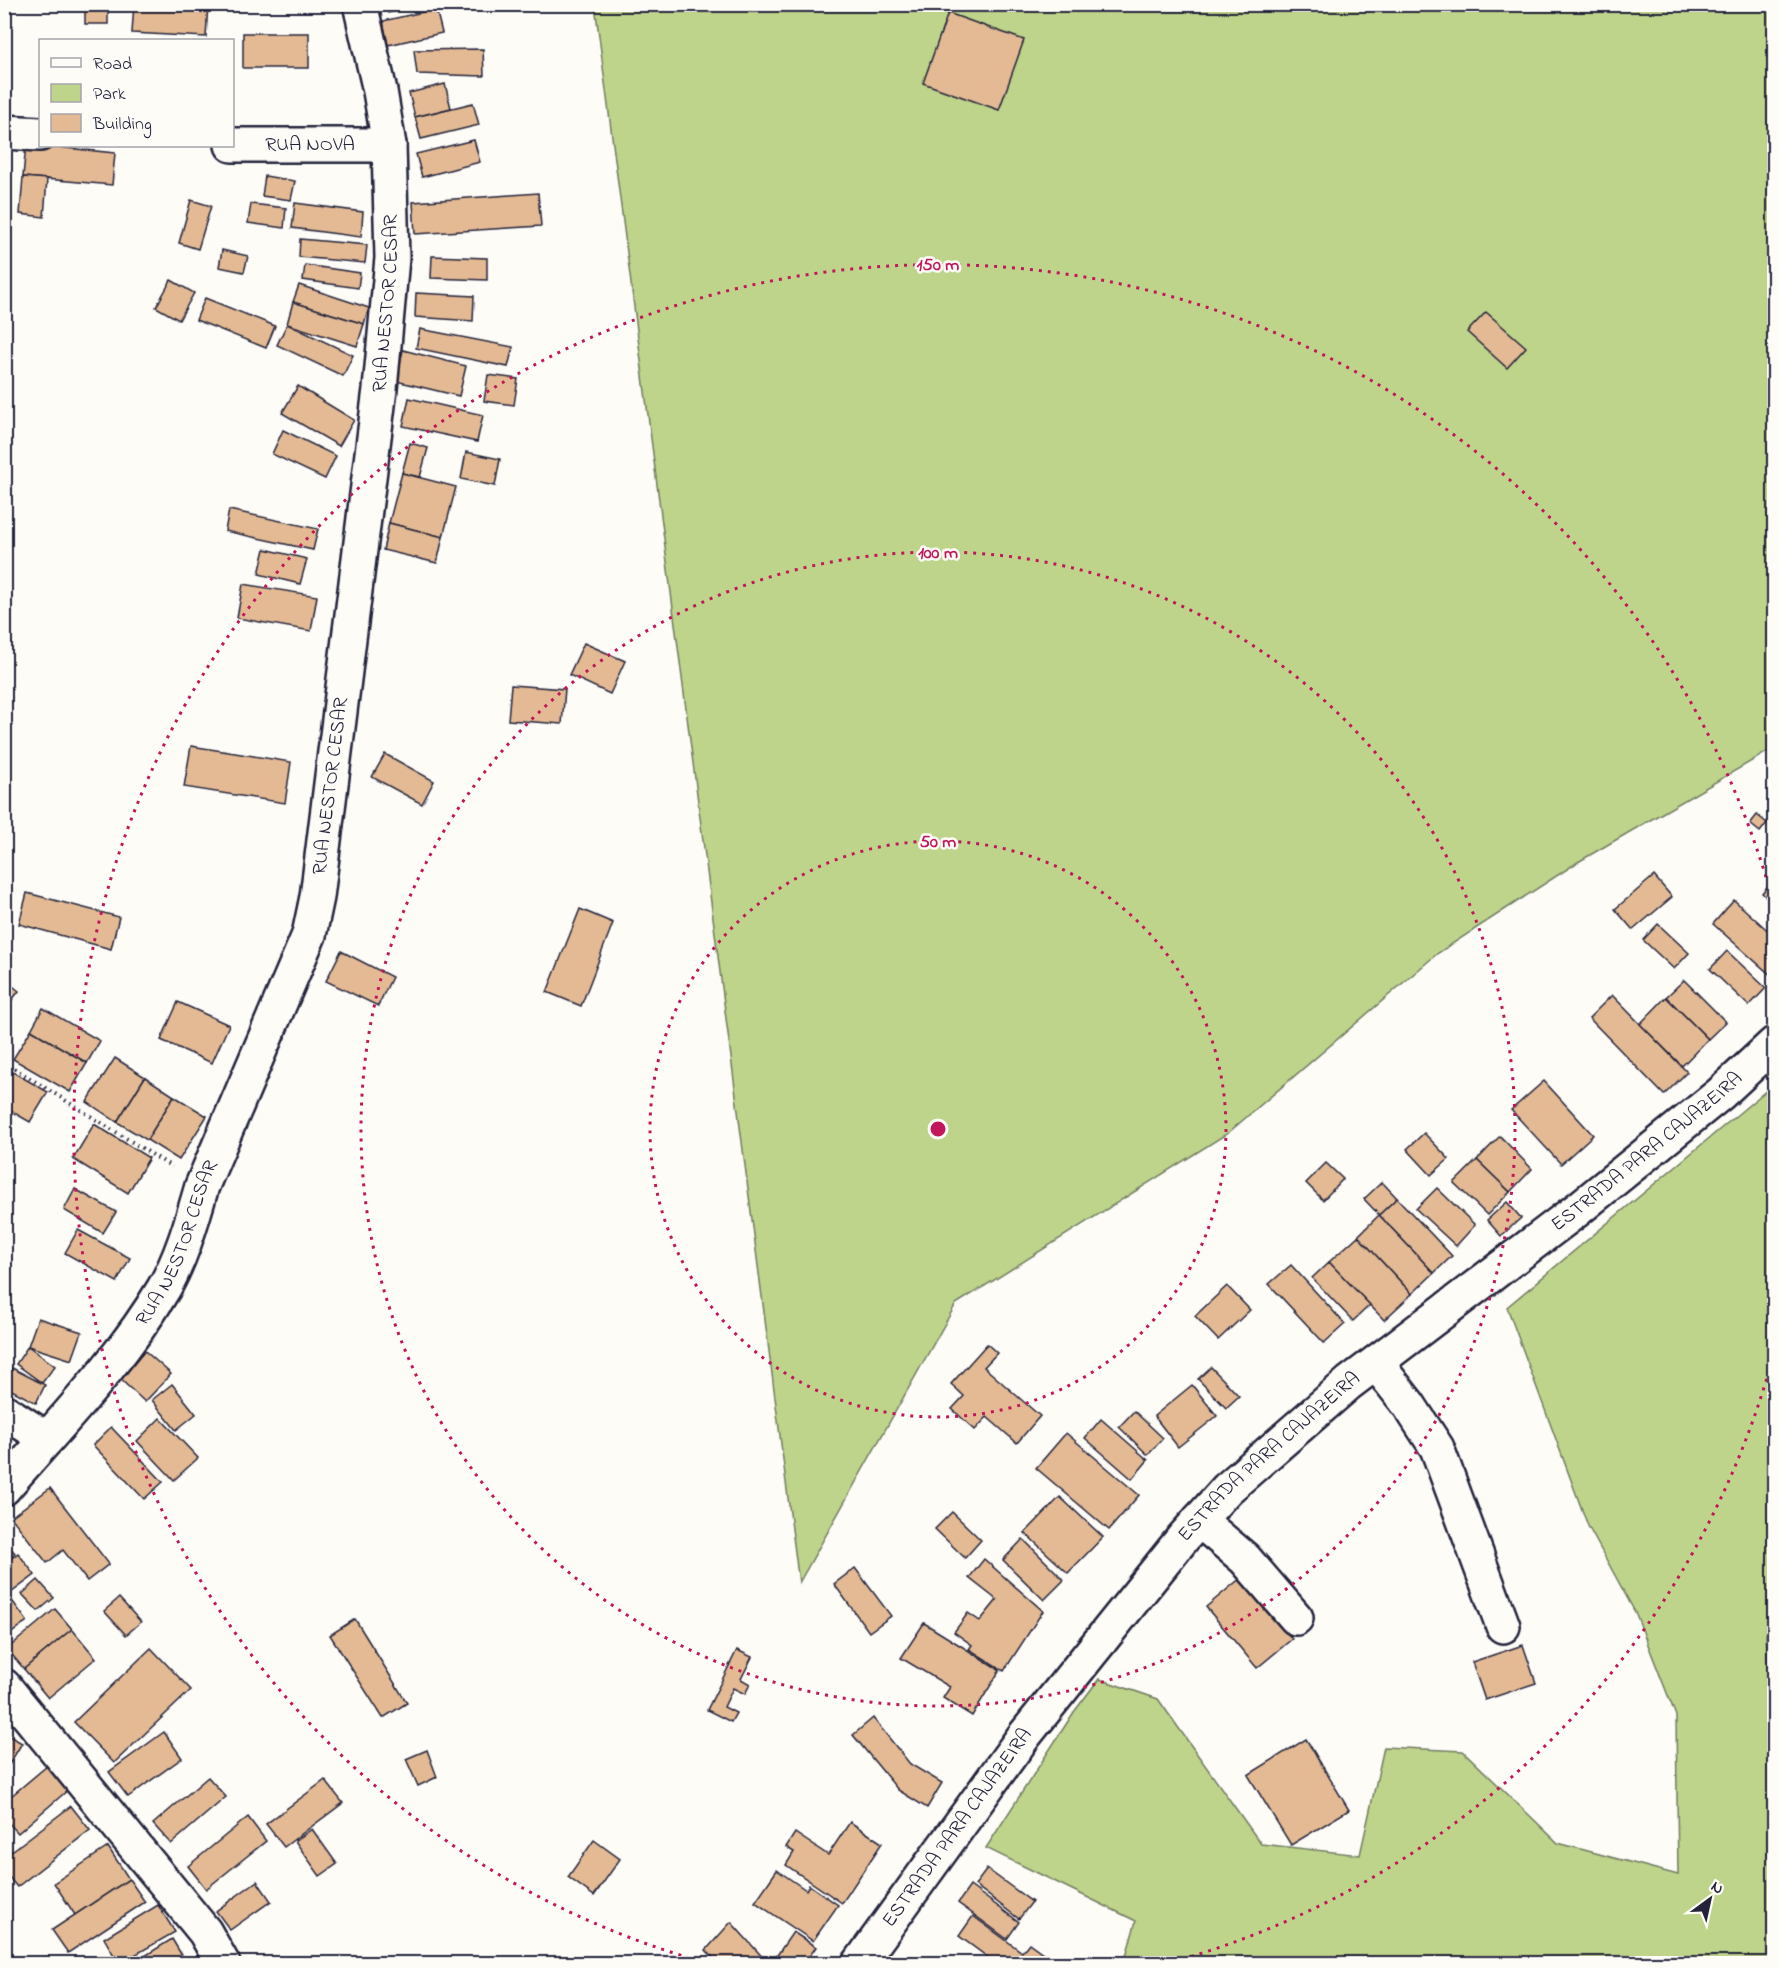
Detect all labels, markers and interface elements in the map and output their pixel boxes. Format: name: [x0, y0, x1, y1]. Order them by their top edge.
legend: [39, 39, 234, 147]
text: Road: [93, 52, 132, 78]
text: Park: [93, 82, 126, 108]
text: Building: [92, 112, 152, 139]
street label: RUA NOVA: [265, 131, 355, 160]
street label: RUA NESTOR CESAR: [365, 213, 407, 394]
text: 150 m: [917, 253, 959, 279]
text: 100 m: [918, 541, 958, 567]
street label: RUA NESTOR CESAR: [305, 695, 356, 876]
text: 50 m: [920, 830, 956, 856]
street label: ESTRADA PARA CAJAZEIRA: [1545, 1065, 1750, 1239]
centre of rings: [928, 1119, 948, 1139]
street label: RUA NESTOR CESAR: [129, 1155, 226, 1332]
street label: ESTRADA PARA CAJAZEIRA: [1171, 1365, 1367, 1549]
street label: ESTRADA PARA CAJAZEIRA: [875, 1722, 1039, 1934]
north arrow: [1680, 1869, 1740, 1929]
text: N: [1706, 1875, 1728, 1901]

